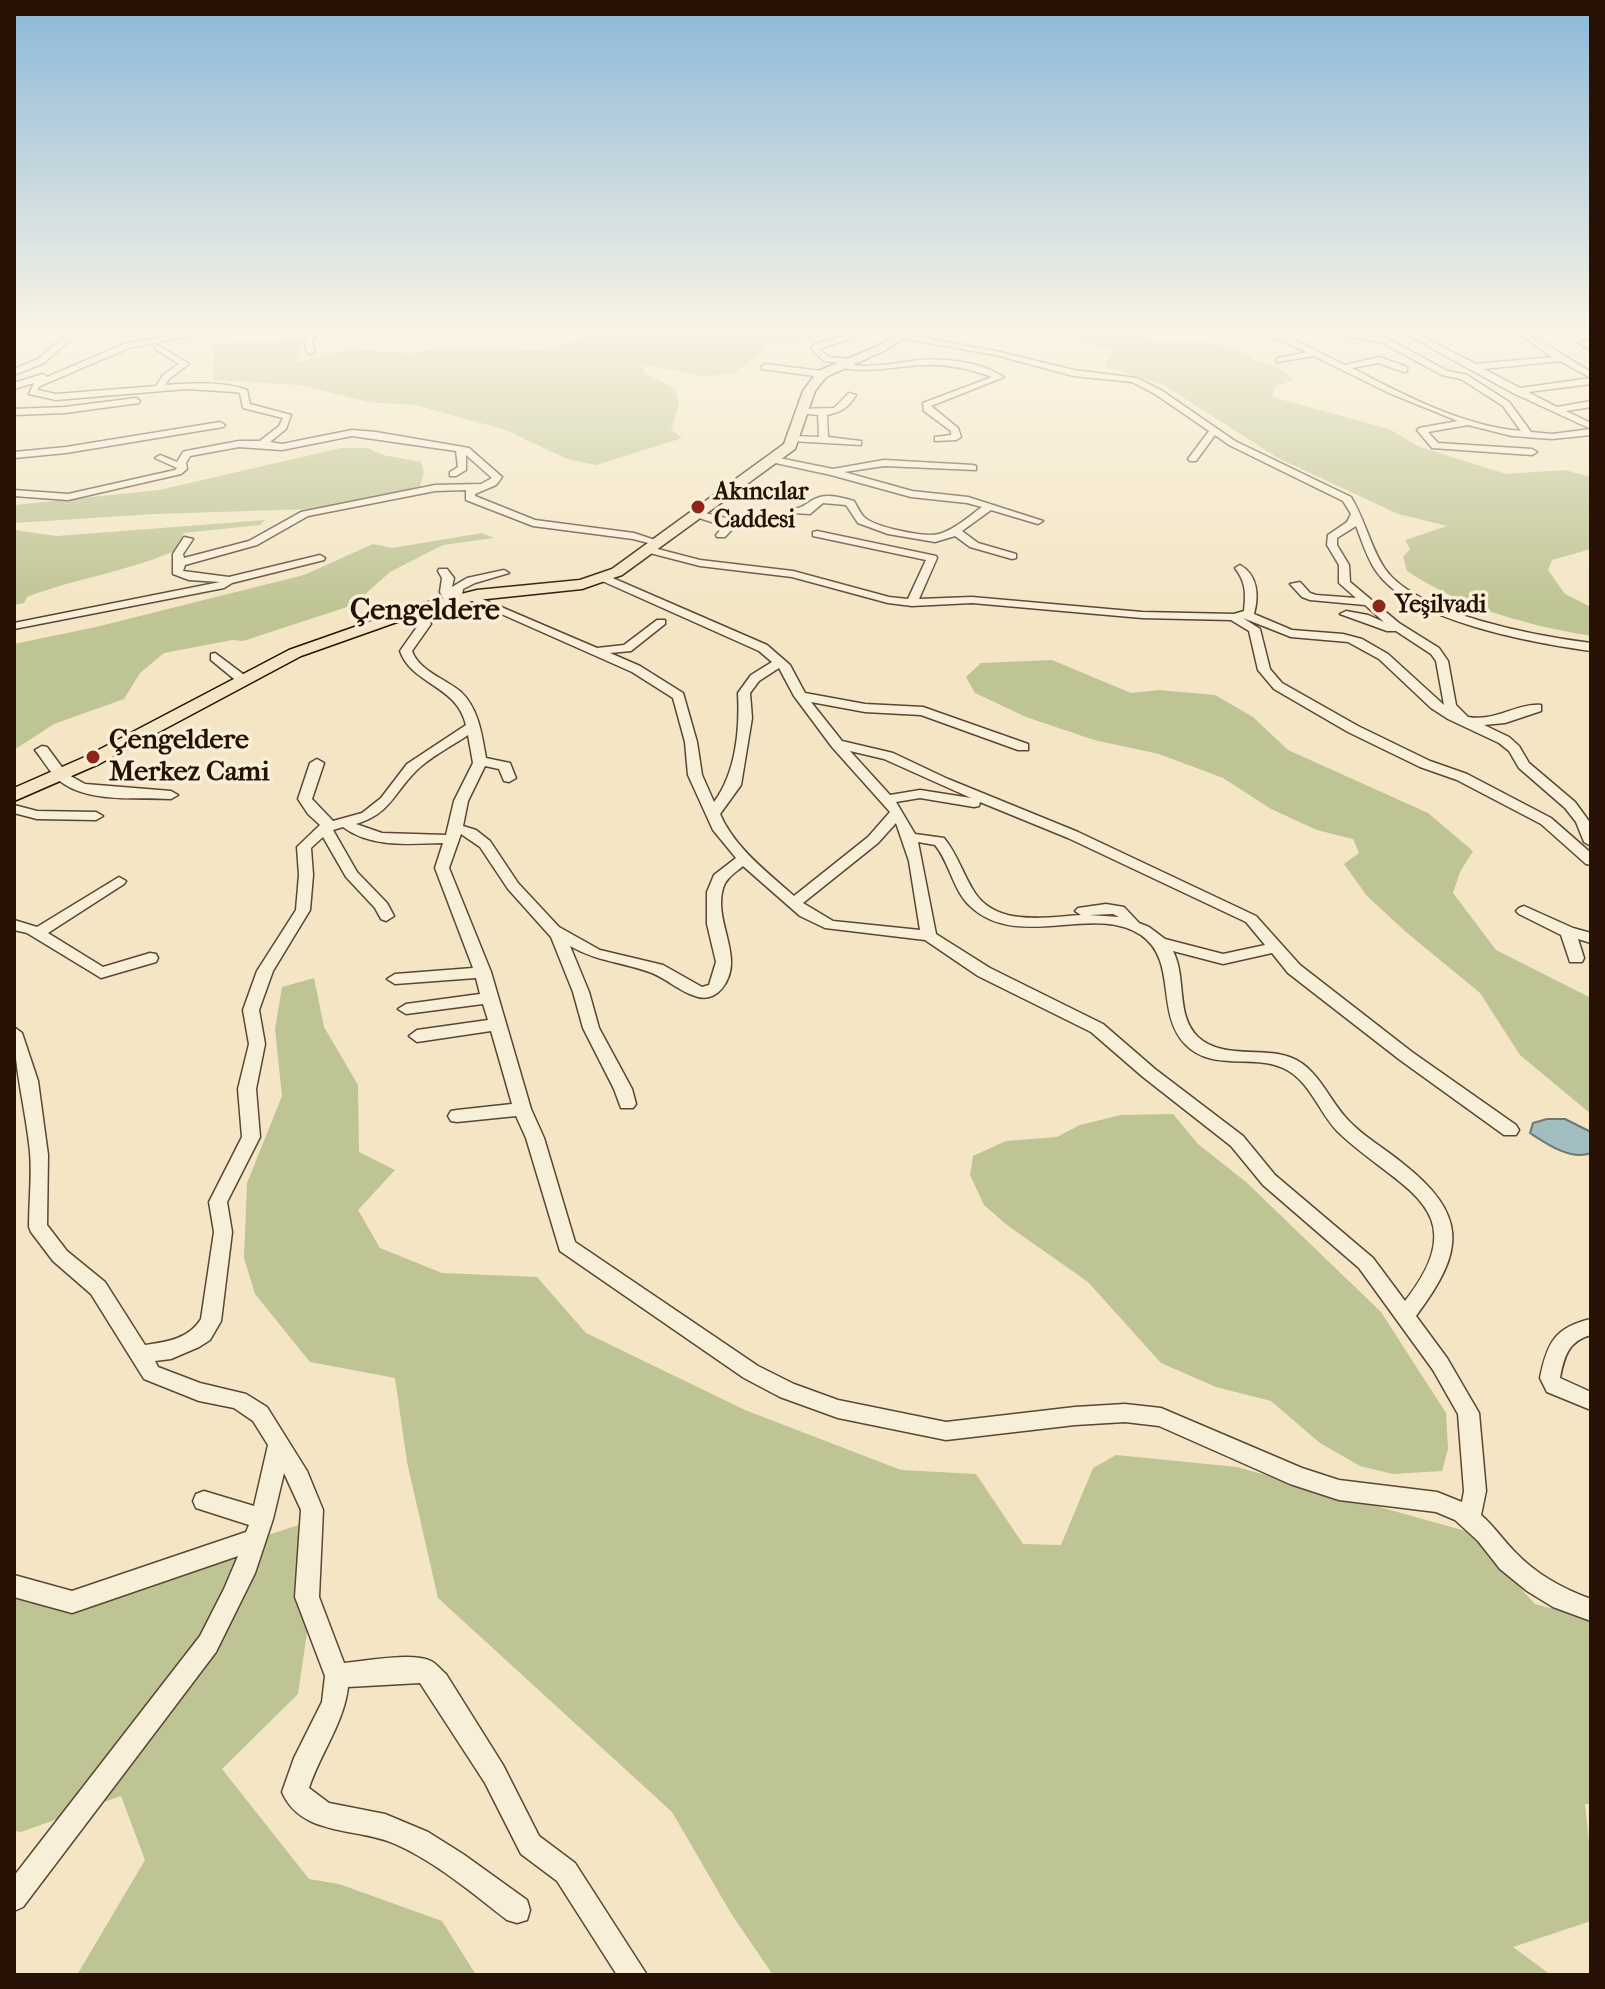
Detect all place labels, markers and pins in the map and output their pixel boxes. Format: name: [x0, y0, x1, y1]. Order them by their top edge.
place label: Akıncılar Caddesi: [714, 479, 808, 535]
marker: Akıncılar Caddesi: [689, 498, 707, 516]
place label: Yeşilvadi: [1395, 592, 1486, 620]
marker: Yeşilvadi: [1370, 597, 1388, 615]
place label: Çengeldere Merkez Cami: [109, 724, 269, 790]
marker: Çengeldere Merkez Cami: [84, 748, 102, 766]

